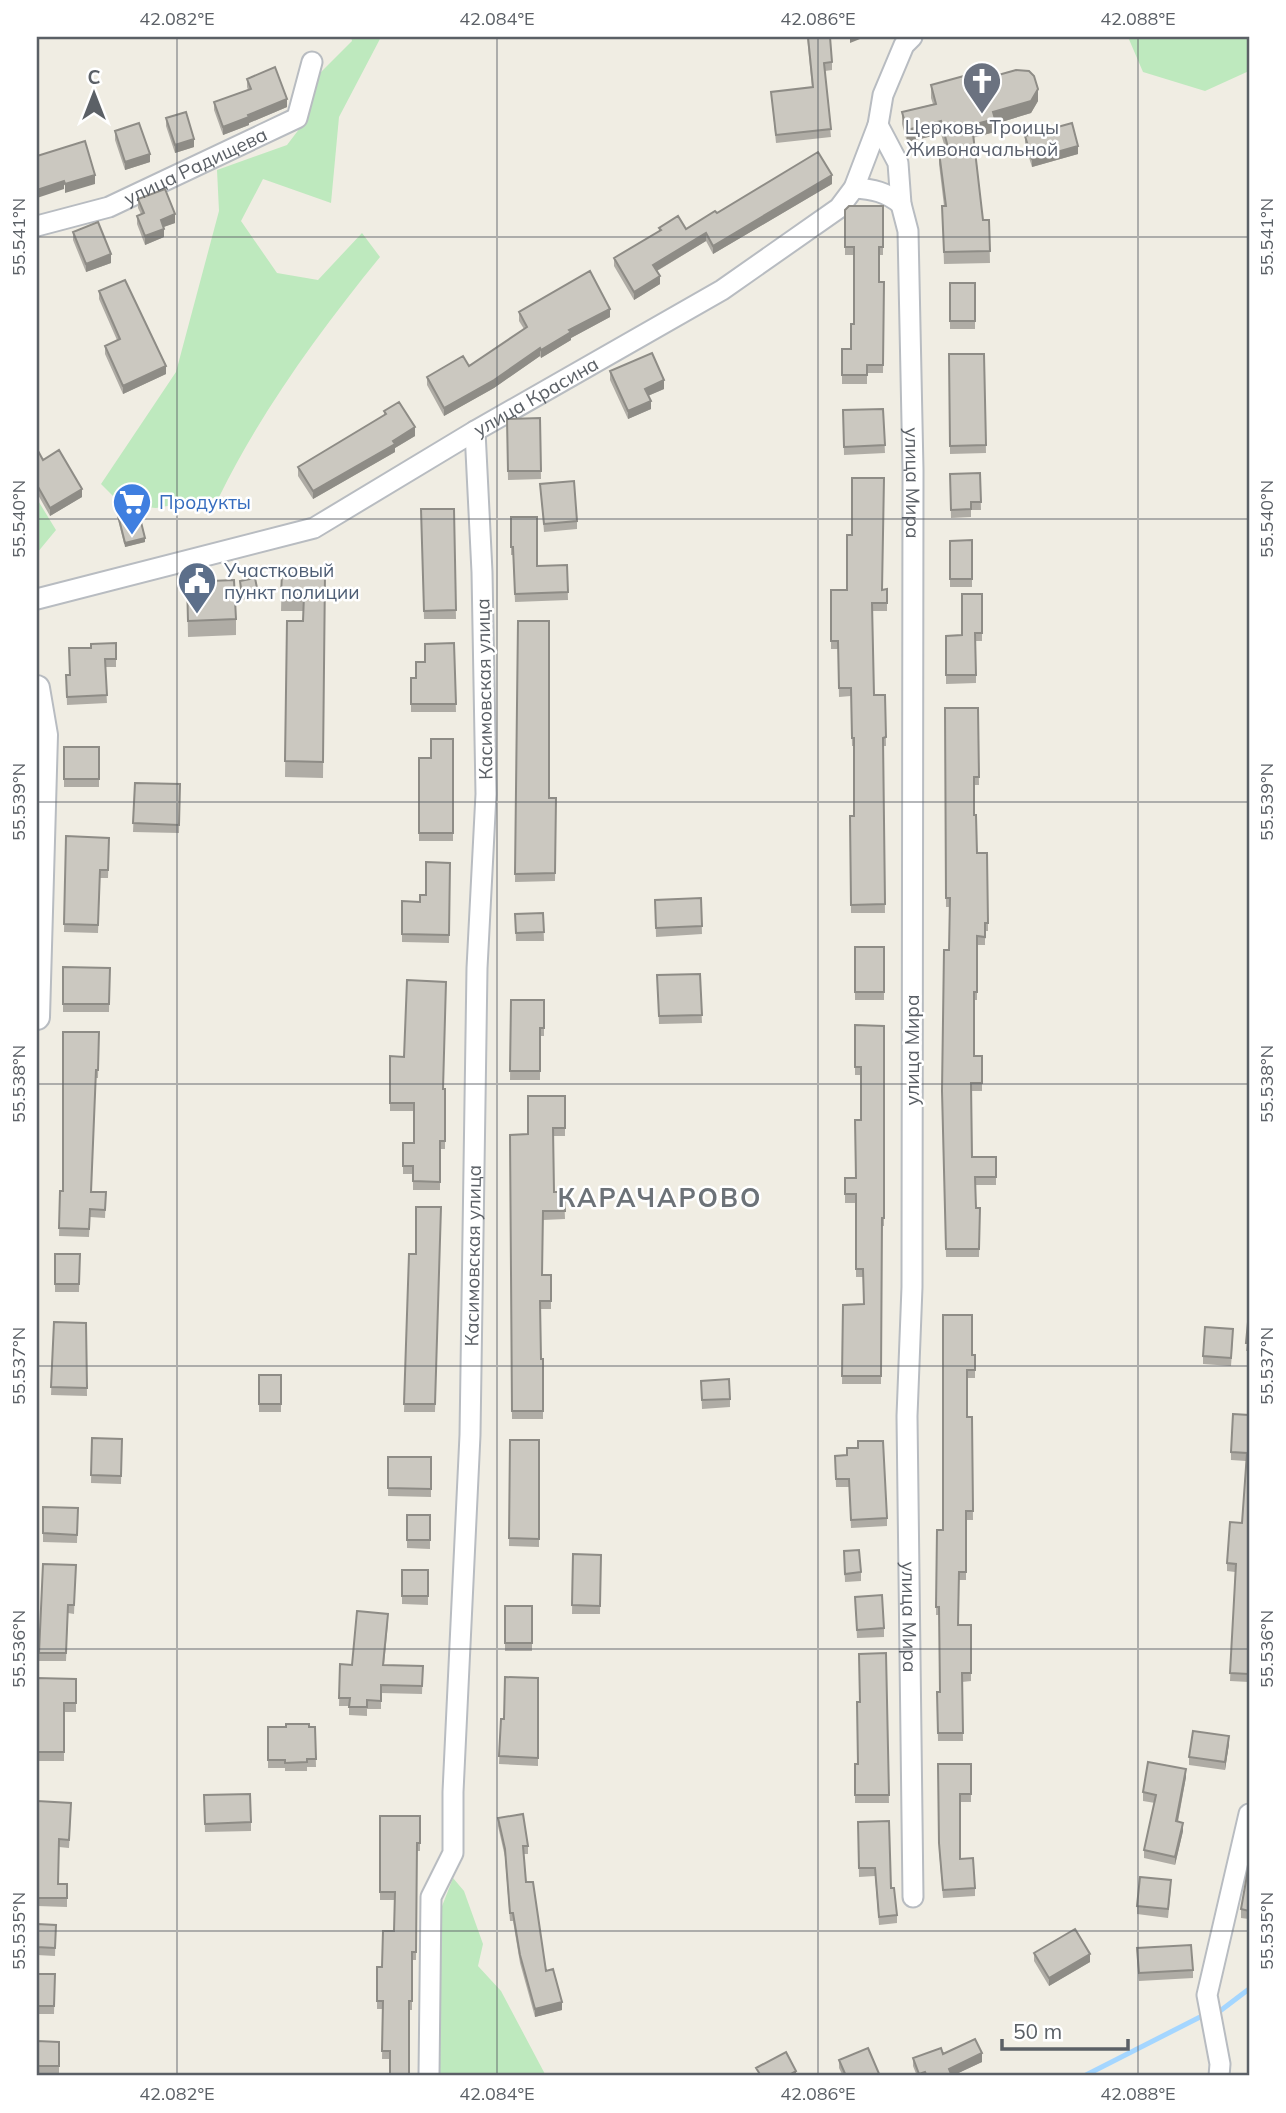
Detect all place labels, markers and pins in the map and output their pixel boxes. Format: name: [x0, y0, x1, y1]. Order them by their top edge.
church icon: Церковь Троицы Живоначальной: [961, 60, 1003, 115]
place label: Церковь Троицы Живоначальной: [905, 115, 1059, 161]
supermarket icon: Продукты: [111, 481, 153, 536]
place label: Продукты: [159, 490, 251, 514]
place label: Участковый пункт полиции: [223, 558, 360, 604]
public building icon: Участковый пункт полиции: [176, 560, 218, 615]

